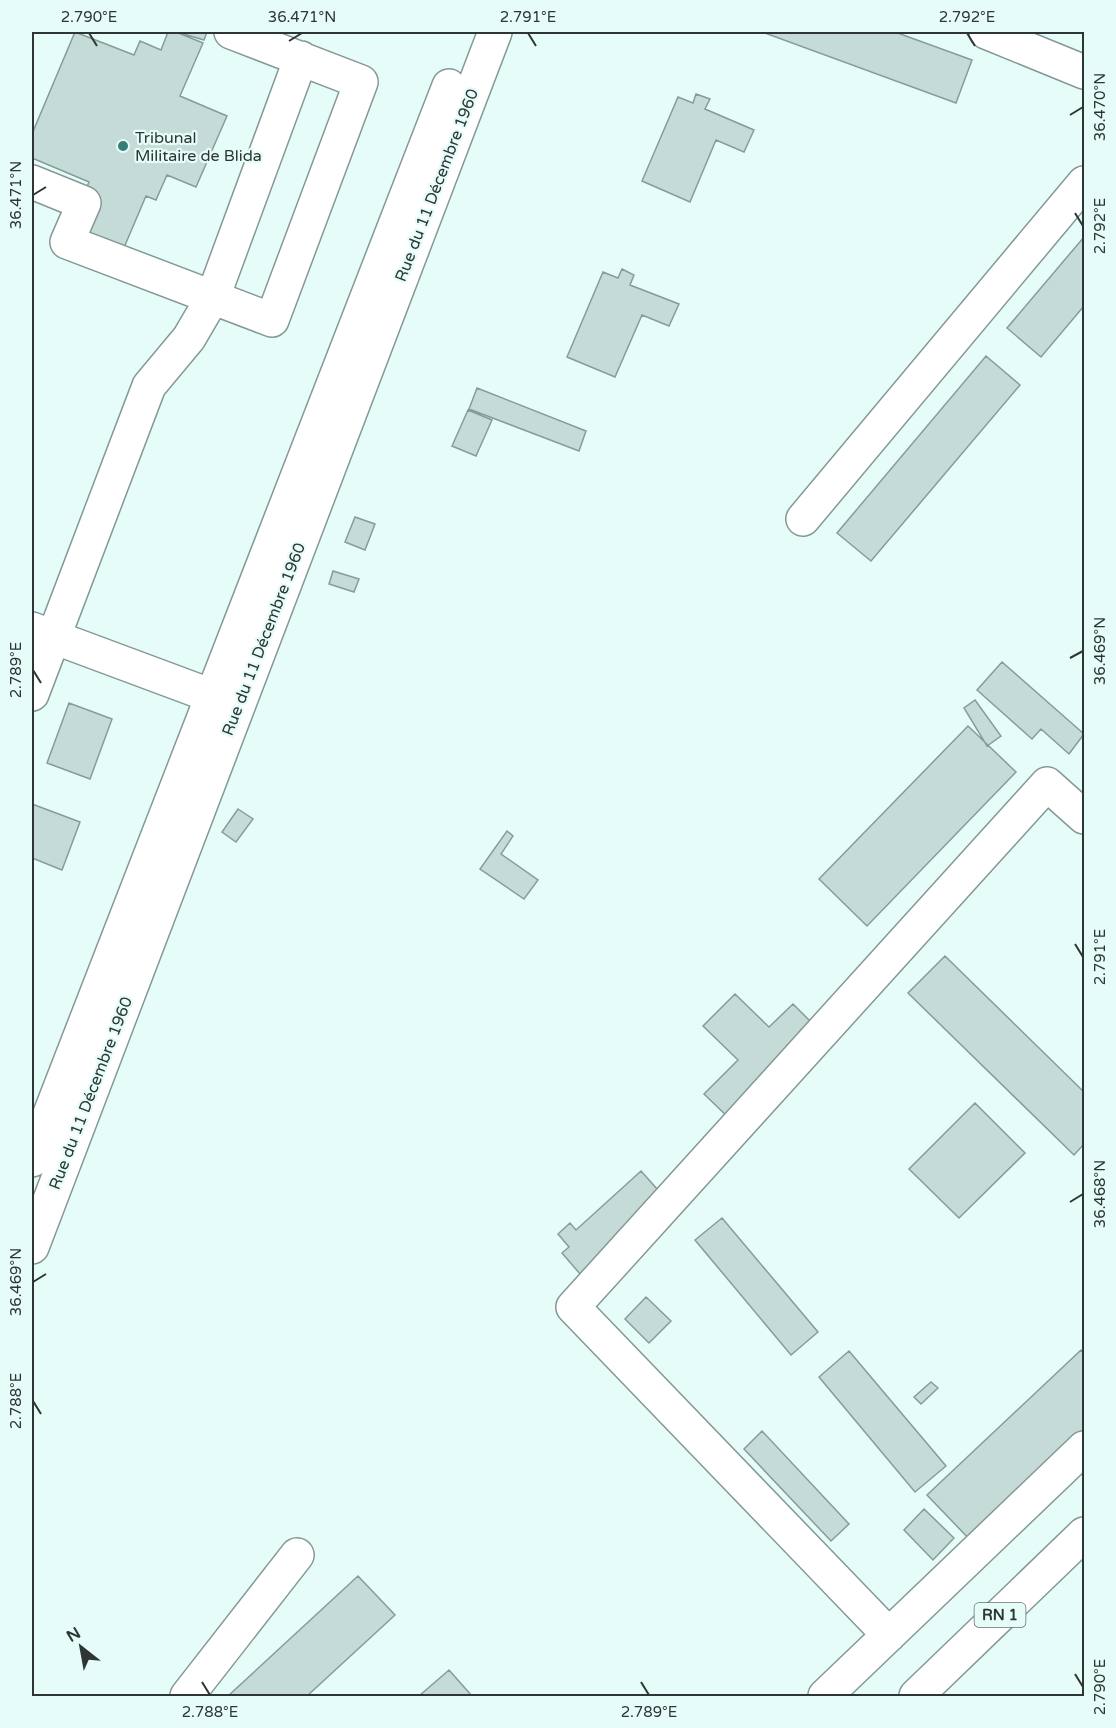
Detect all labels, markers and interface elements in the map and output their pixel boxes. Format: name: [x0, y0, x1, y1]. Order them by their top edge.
text: 2.790°E: [61, 8, 117, 26]
text: 36.471°N: [268, 8, 336, 26]
text: 2.791°E: [500, 8, 556, 26]
text: 2.792°E: [939, 8, 995, 26]
text: 36.470°N: [1091, 73, 1109, 141]
street label: Rue du 11 Décembre 1960: [391, 86, 483, 285]
place label: Tribunal Militaire de Blida: [135, 128, 262, 166]
marker: Tribunal Militaire de Blida: [116, 139, 130, 153]
text: 36.471°N: [7, 161, 25, 229]
text: 2.792°E: [1091, 198, 1109, 254]
street label: Rue du 11 Décembre 1960: [218, 540, 310, 739]
text: 36.469°N: [1091, 617, 1109, 685]
text: 2.789°E: [7, 642, 25, 698]
text: 2.791°E: [1091, 929, 1109, 985]
street label: Rue du 11 Décembre 1960: [45, 994, 137, 1193]
text: 36.468°N: [1091, 1160, 1109, 1228]
text: 36.469°N: [7, 1248, 25, 1316]
text: 2.788°E: [7, 1373, 25, 1429]
road number: RN 1: [974, 1603, 1026, 1627]
north arrow: [51, 1617, 111, 1677]
text: N: [63, 1623, 84, 1647]
text: 2.790°E: [1091, 1659, 1109, 1715]
text: 2.788°E: [182, 1703, 238, 1721]
text: 2.789°E: [621, 1703, 677, 1721]

